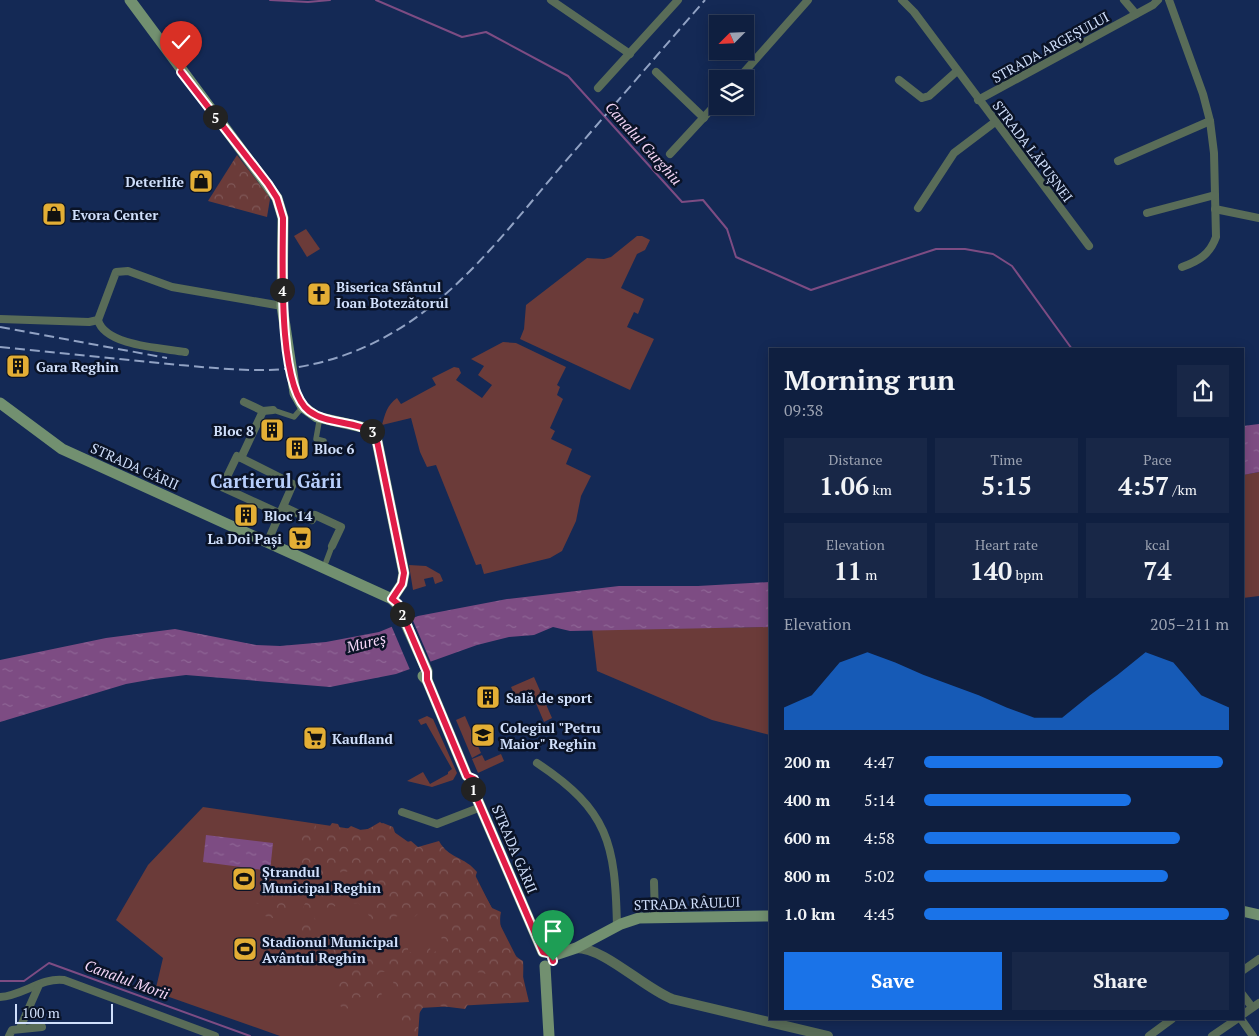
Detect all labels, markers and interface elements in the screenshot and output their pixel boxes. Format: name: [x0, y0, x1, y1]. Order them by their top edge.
street label: STRADA ARGEȘULUI: [988, 7, 1112, 87]
north arrow: [709, 15, 754, 60]
map controls: [709, 15, 754, 115]
pin: [160, 21, 202, 72]
icon: check: [167, 28, 195, 56]
button: layers: [709, 70, 754, 115]
street label: STRADA LĂPUȘNEI: [989, 96, 1077, 206]
water label: Canalul Gurghiu: [601, 97, 687, 189]
pin: 5: [202, 104, 228, 130]
text: 5: [212, 108, 219, 127]
shop icon: Deterlife: [188, 168, 214, 194]
place label: Deterlife: [125, 172, 184, 191]
shop icon: Evora Center: [41, 201, 67, 227]
place label: Evora Center: [72, 205, 158, 224]
place label: Biserica Sfântul Ioan Botezătorul: [336, 277, 449, 312]
pin: 4: [270, 278, 294, 302]
text: 4: [279, 281, 286, 300]
church icon: Biserica Sfântul Ioan Botezătorul: [306, 281, 332, 307]
building icon: Gara Reghin: [5, 353, 31, 379]
place label: Gara Reghin: [36, 357, 119, 376]
text: Morning run: [784, 361, 955, 398]
button: share: [1177, 365, 1229, 417]
text: 09:38: [784, 399, 823, 421]
building icon: Bloc 8: [259, 417, 285, 443]
pin: 3: [360, 418, 384, 444]
place label: Bloc 8: [213, 421, 254, 440]
text: 3: [369, 422, 376, 441]
building icon: Bloc 6: [284, 435, 310, 461]
street label: STRADA GĂRII: [88, 438, 182, 494]
place label: Bloc 6: [314, 439, 355, 458]
text: Distance: [828, 450, 883, 469]
text: Time: [990, 450, 1023, 469]
text: Pace: [1143, 450, 1172, 469]
district label: Cartierul Gării: [210, 468, 342, 493]
text: 1.06: [819, 469, 869, 502]
text: 5:15: [981, 469, 1032, 502]
text: 4:57: [1118, 469, 1169, 502]
text: km: [869, 480, 892, 499]
text: /km: [1169, 480, 1197, 499]
building icon: Bloc 14: [233, 502, 259, 528]
place label: Bloc 14: [264, 506, 313, 525]
supermarket icon: La Doi Pași: [287, 525, 313, 551]
place label: La Doi Pași: [208, 529, 282, 548]
text: Elevation: [826, 535, 885, 554]
text: Heart rate: [975, 535, 1038, 554]
text: kcal: [1145, 535, 1170, 554]
text: 11: [834, 554, 862, 587]
text: 140: [970, 554, 1012, 587]
text: 74: [1143, 554, 1172, 587]
text: m: [862, 565, 877, 584]
text: bpm: [1012, 565, 1043, 584]
pin: 2: [390, 602, 414, 626]
text: 2: [399, 605, 406, 624]
text: Elevation: [784, 613, 851, 635]
text: 205–211 m: [1150, 613, 1229, 635]
water label: Mureș: [343, 627, 388, 657]
building icon: Sală de sport: [475, 684, 501, 710]
place label: Sală de sport: [506, 688, 593, 707]
place label: Colegiul "Petru Maior" Reghin: [500, 718, 601, 753]
school or university icon: Colegiul "Petru Maior" Reghin: [470, 722, 496, 748]
supermarket icon: Kaufland: [302, 725, 328, 751]
place label: Kaufland: [332, 729, 394, 748]
text: 200 m: [784, 751, 830, 773]
text: 4:47: [864, 751, 895, 773]
pin: 1: [460, 776, 486, 802]
text: 1: [470, 780, 477, 799]
text: 400 m: [784, 789, 830, 811]
text: 5:14: [864, 789, 895, 811]
street label: STRADA GĂRII: [488, 802, 542, 896]
text: 600 m: [784, 827, 830, 849]
text: 4:58: [864, 827, 895, 849]
place label: Ștrandul Municipal Reghin: [262, 862, 381, 897]
text: 800 m: [784, 865, 830, 887]
text: 5:02: [864, 865, 895, 887]
sports icon: Ștrandul Municipal Reghin: [231, 866, 257, 892]
street label: STRADA RÂULUI: [633, 892, 741, 914]
text: 1.0 km: [784, 903, 835, 925]
text: 4:45: [864, 903, 895, 925]
pin: [532, 910, 574, 961]
icon: arrive: [539, 917, 567, 945]
place label: Stadionul Municipal Avântul Reghin: [262, 932, 399, 967]
sports icon: Stadionul Municipal Avântul Reghin: [232, 936, 258, 962]
button: Save: [784, 952, 1002, 1010]
button: Share: [1012, 952, 1229, 1010]
water label: Canalul Morii: [82, 955, 173, 1004]
scale bar: [15, 1001, 112, 1024]
text: 100 m: [22, 1003, 60, 1022]

